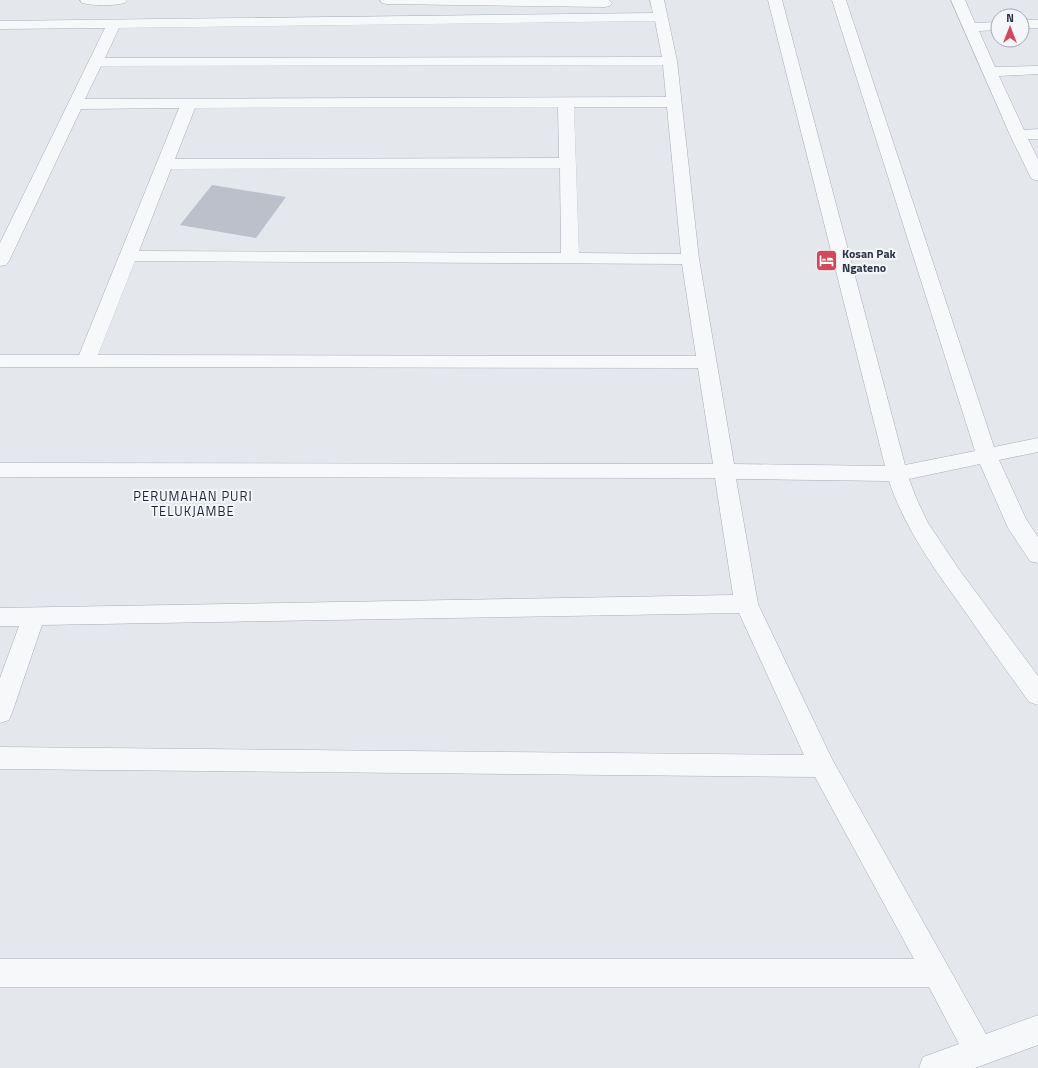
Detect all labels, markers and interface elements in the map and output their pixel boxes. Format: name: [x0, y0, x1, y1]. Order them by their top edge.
north arrow: [990, 8, 1030, 48]
text: N: [1006, 10, 1014, 26]
place label: Kosan Pak Ngateno: [842, 244, 897, 277]
hotel icon: Kosan Pak Ngateno: [813, 248, 839, 274]
district label: PERUMAHAN PURI TELUKJAMBE: [133, 486, 253, 521]

